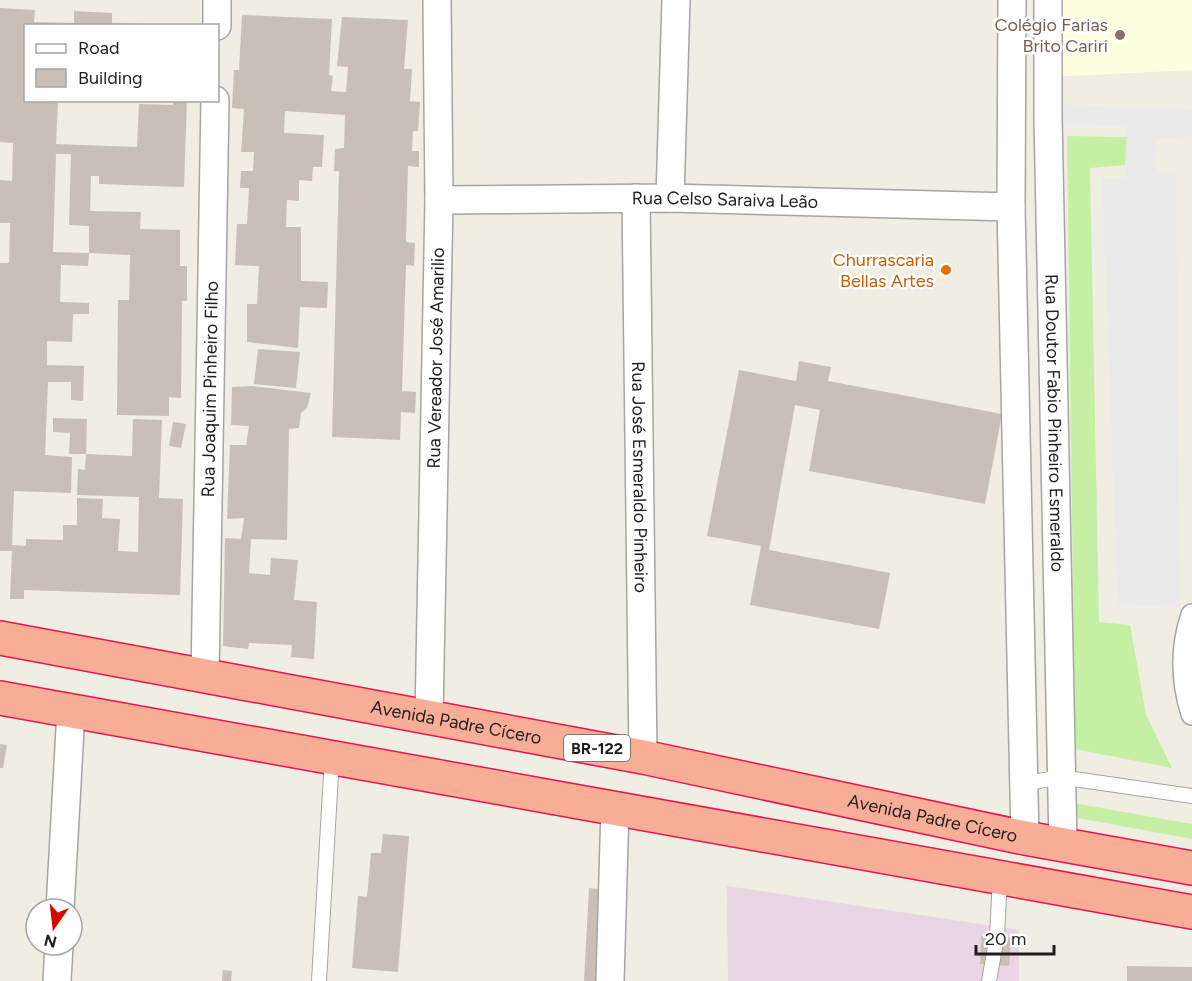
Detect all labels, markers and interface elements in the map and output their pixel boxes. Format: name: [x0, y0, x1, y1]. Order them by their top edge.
place label: Colégio Farias Brito Cariri: [994, 14, 1108, 57]
legend: [24, 24, 219, 102]
marker: Colégio Farias Brito Cariri: [1113, 28, 1127, 42]
text: Road: [78, 37, 119, 59]
text: Building: [78, 67, 143, 89]
street label: Rua Celso Saraiva Leão: [632, 187, 818, 213]
street label: Rua Vereador José Amarilio: [423, 247, 449, 469]
place label: Churrascaria Bellas Artes: [833, 249, 934, 292]
marker: Churrascaria Bellas Artes: [939, 263, 953, 277]
street label: Rua Doutor Fabio Pinheiro Esmeraldo: [1040, 274, 1068, 572]
street label: Rua Joaquim Pinheiro Filho: [197, 281, 223, 497]
street label: Rua José Esmeraldo Pinheiro: [627, 361, 652, 593]
street label: Avenida Padre Cícero: [369, 696, 543, 749]
road number: BR-122: [564, 735, 630, 761]
street label: Avenida Padre Cícero: [846, 790, 1020, 847]
north arrow: [24, 897, 84, 957]
scale bar: [976, 918, 1054, 956]
text: 20 m: [985, 928, 1026, 950]
text: N: [42, 930, 59, 952]

